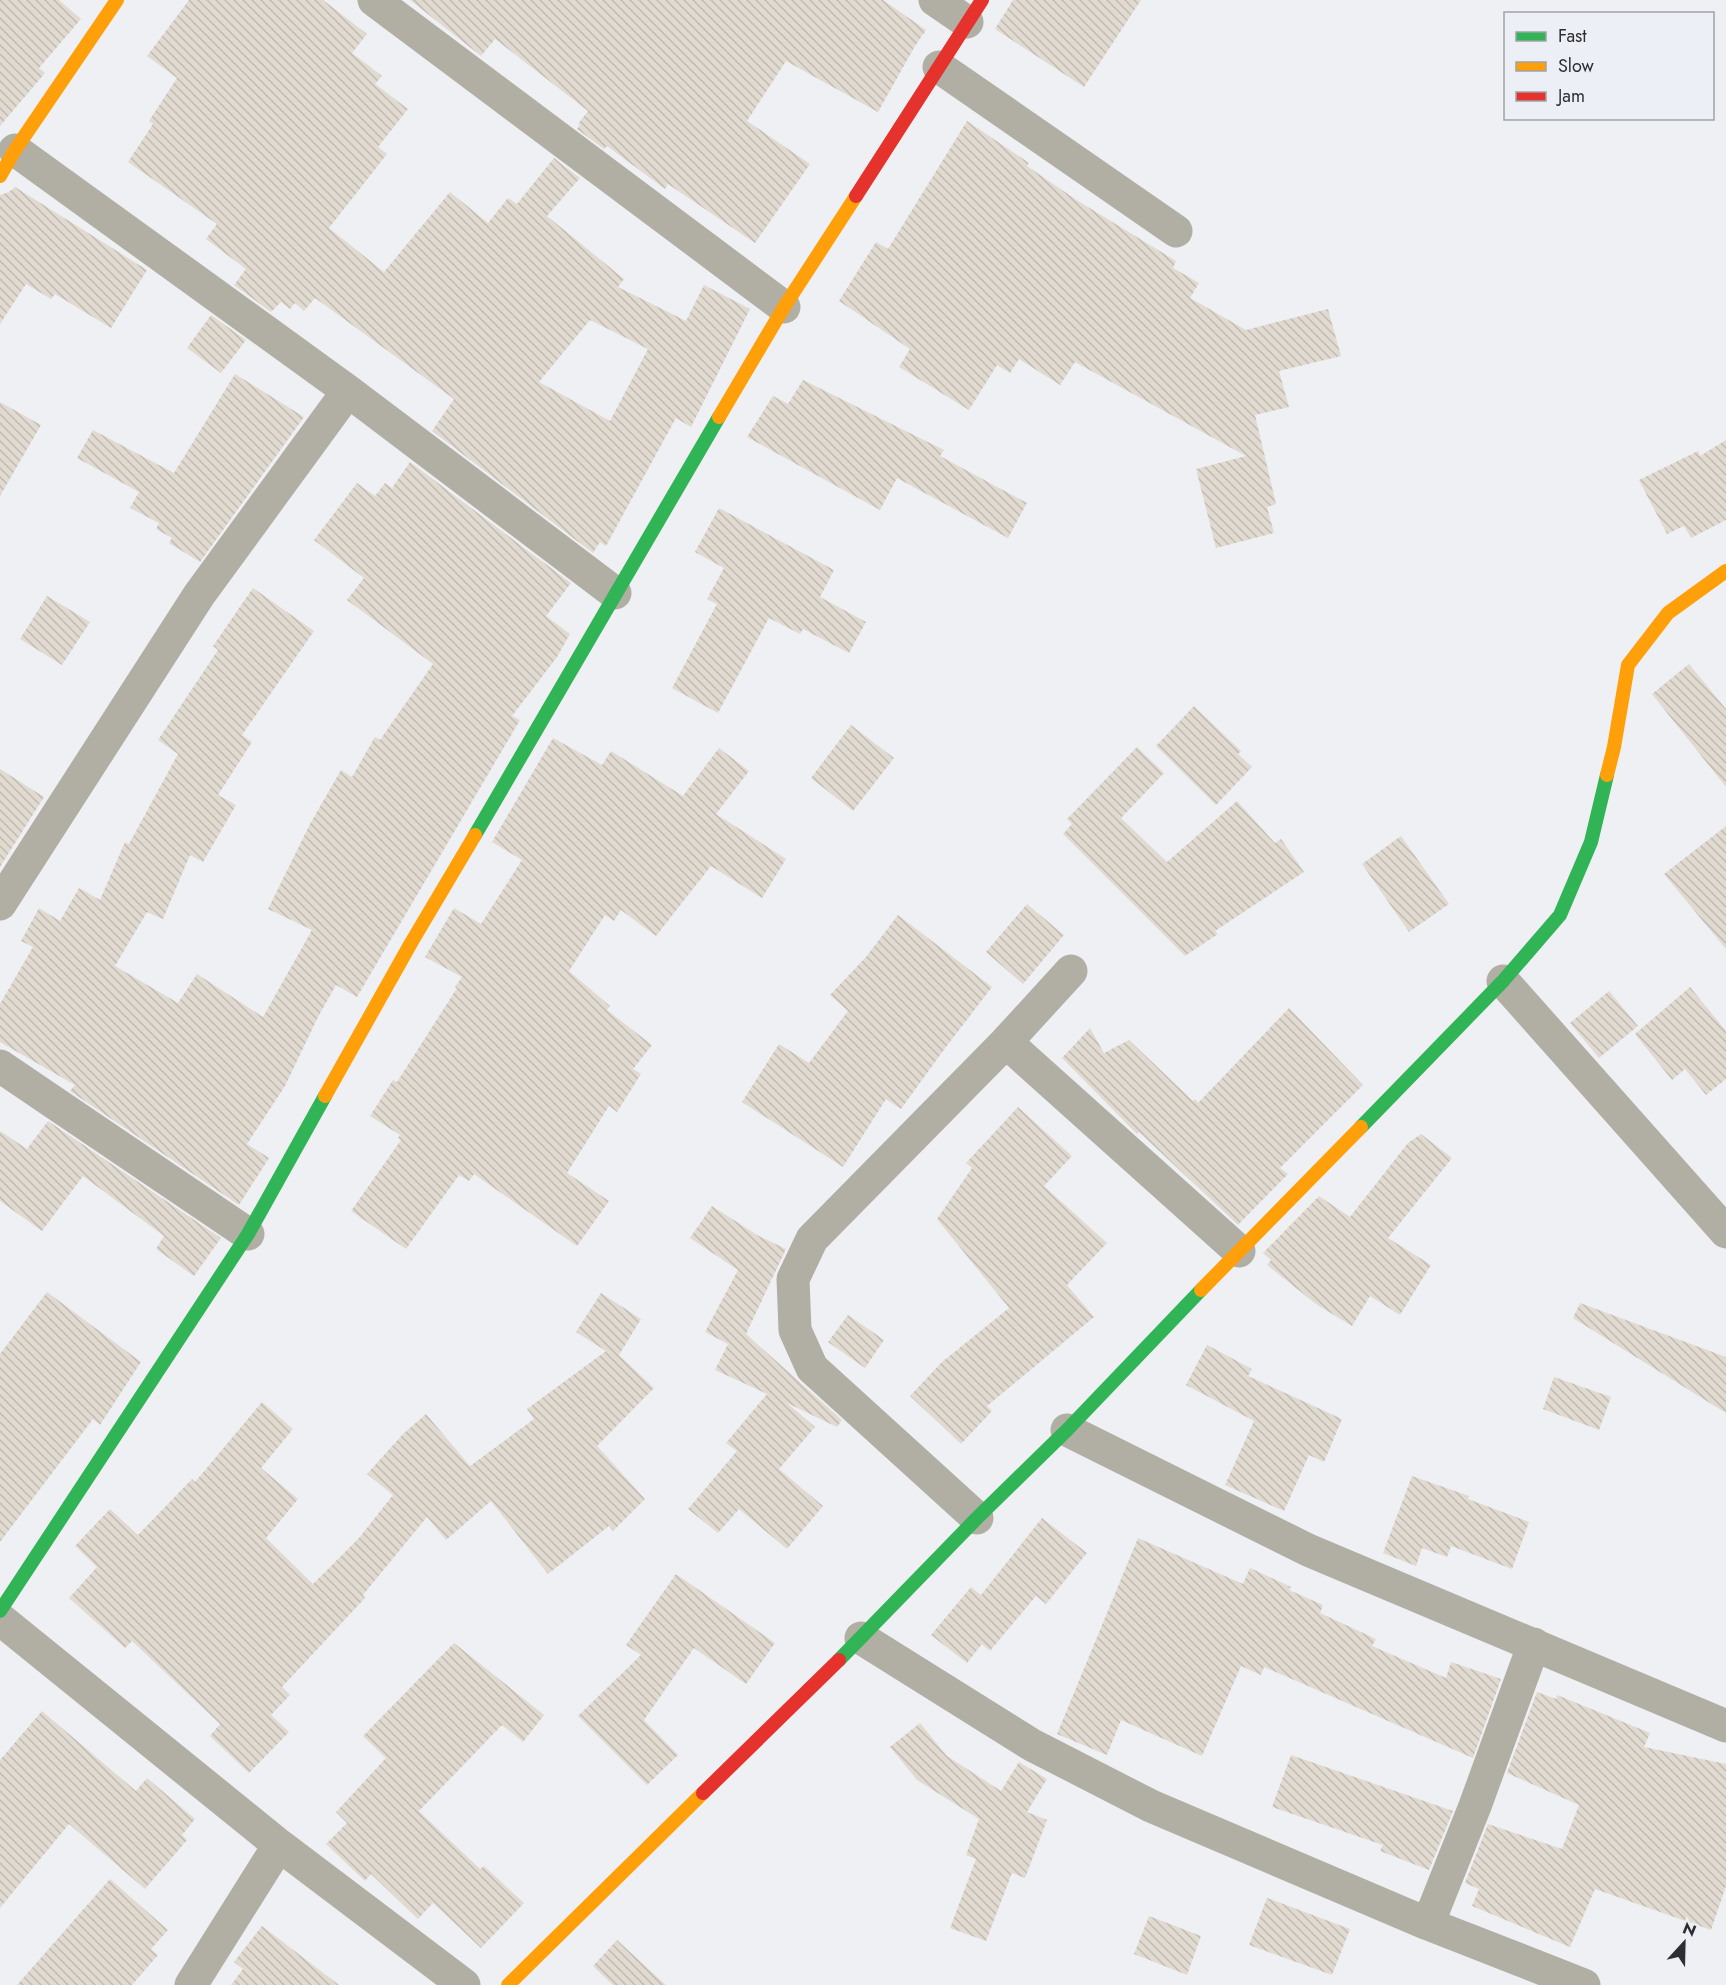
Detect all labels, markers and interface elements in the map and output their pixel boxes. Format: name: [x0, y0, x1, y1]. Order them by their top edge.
legend: [1504, 12, 1714, 120]
text: Fast: [1558, 23, 1587, 49]
text: Slow: [1558, 53, 1595, 79]
text: Jam: [1556, 83, 1585, 109]
north arrow: [1654, 1913, 1714, 1973]
text: N: [1679, 1917, 1700, 1943]

